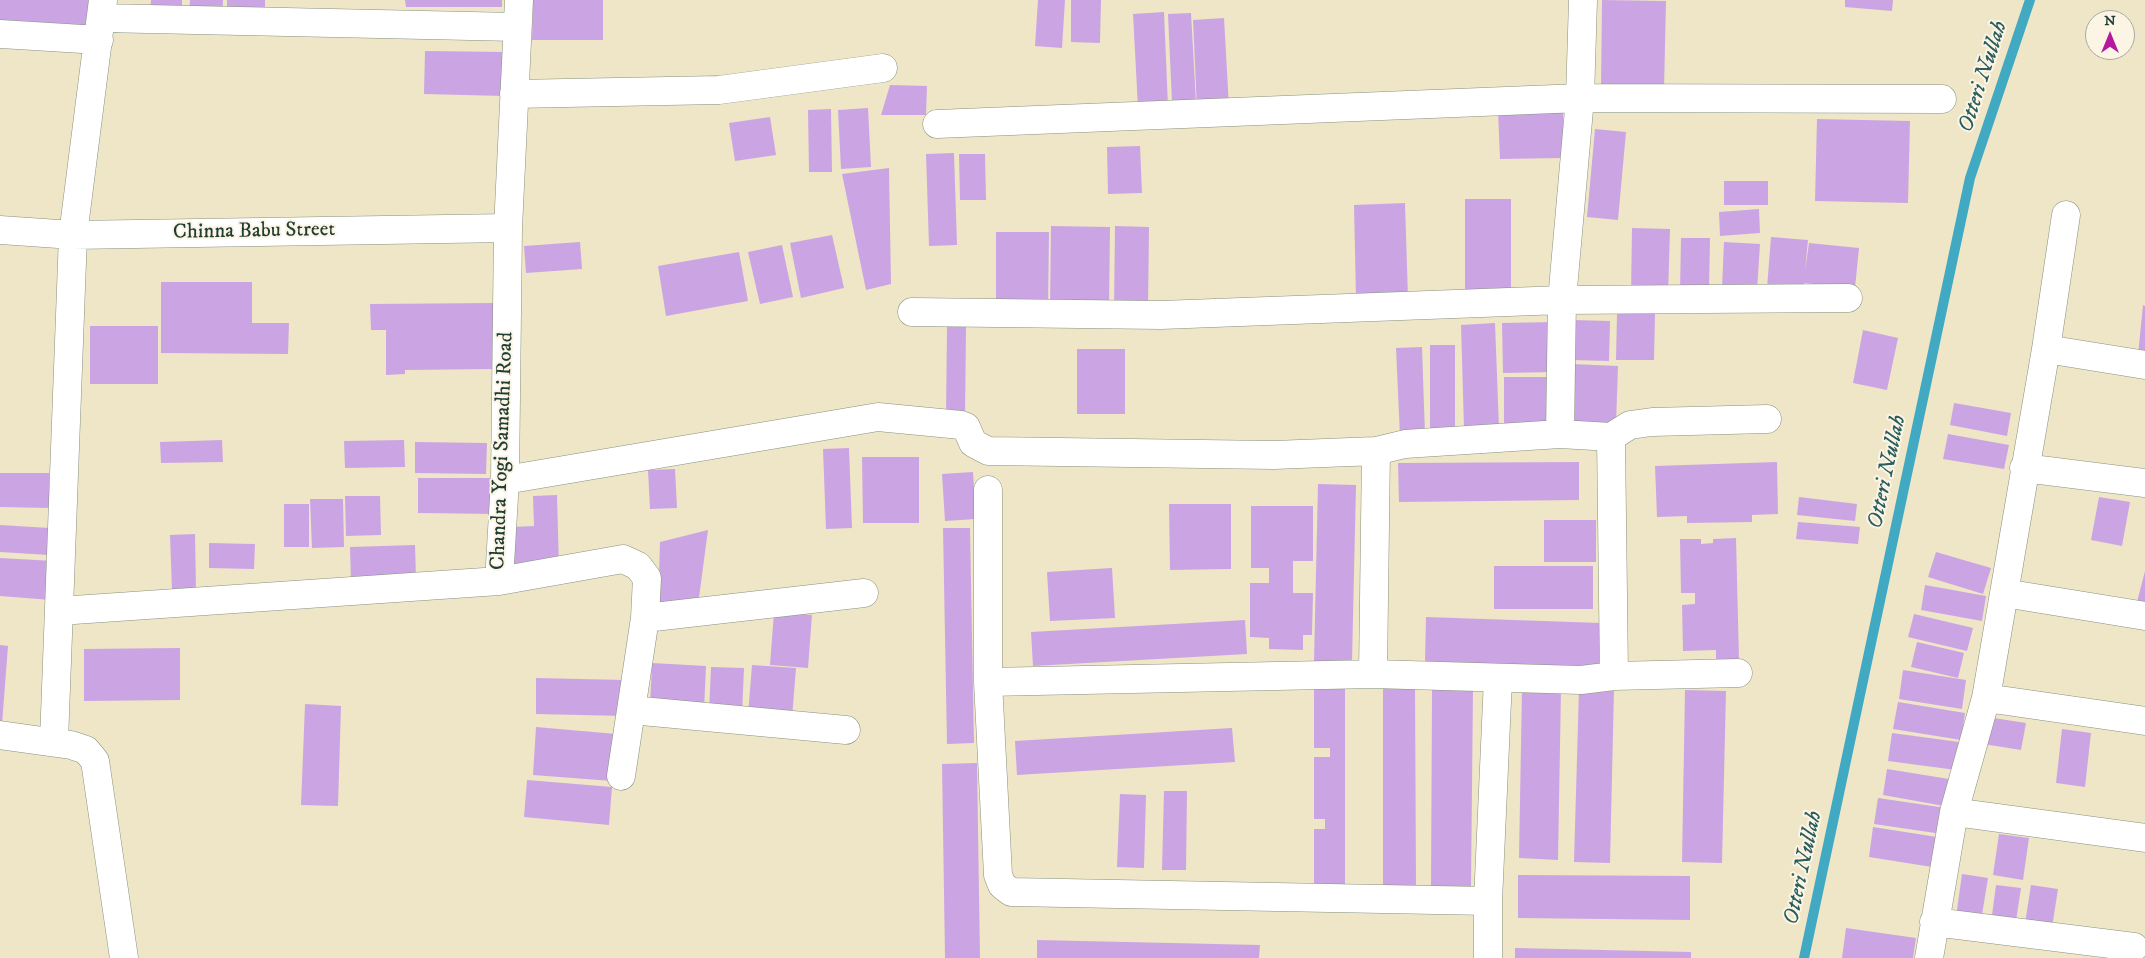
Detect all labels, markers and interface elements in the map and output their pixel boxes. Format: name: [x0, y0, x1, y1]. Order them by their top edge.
north arrow: [2085, 10, 2135, 60]
text: N: [2104, 12, 2116, 30]
water label: Otteri Nullah: [1954, 18, 2014, 136]
street label: Chinna Babu Street: [173, 218, 335, 246]
street label: Chandra Yogi Samadhi Road: [486, 331, 520, 571]
water label: Otteri Nullah: [1863, 413, 1913, 531]
water label: Otteri Nullah: [1779, 809, 1829, 927]

